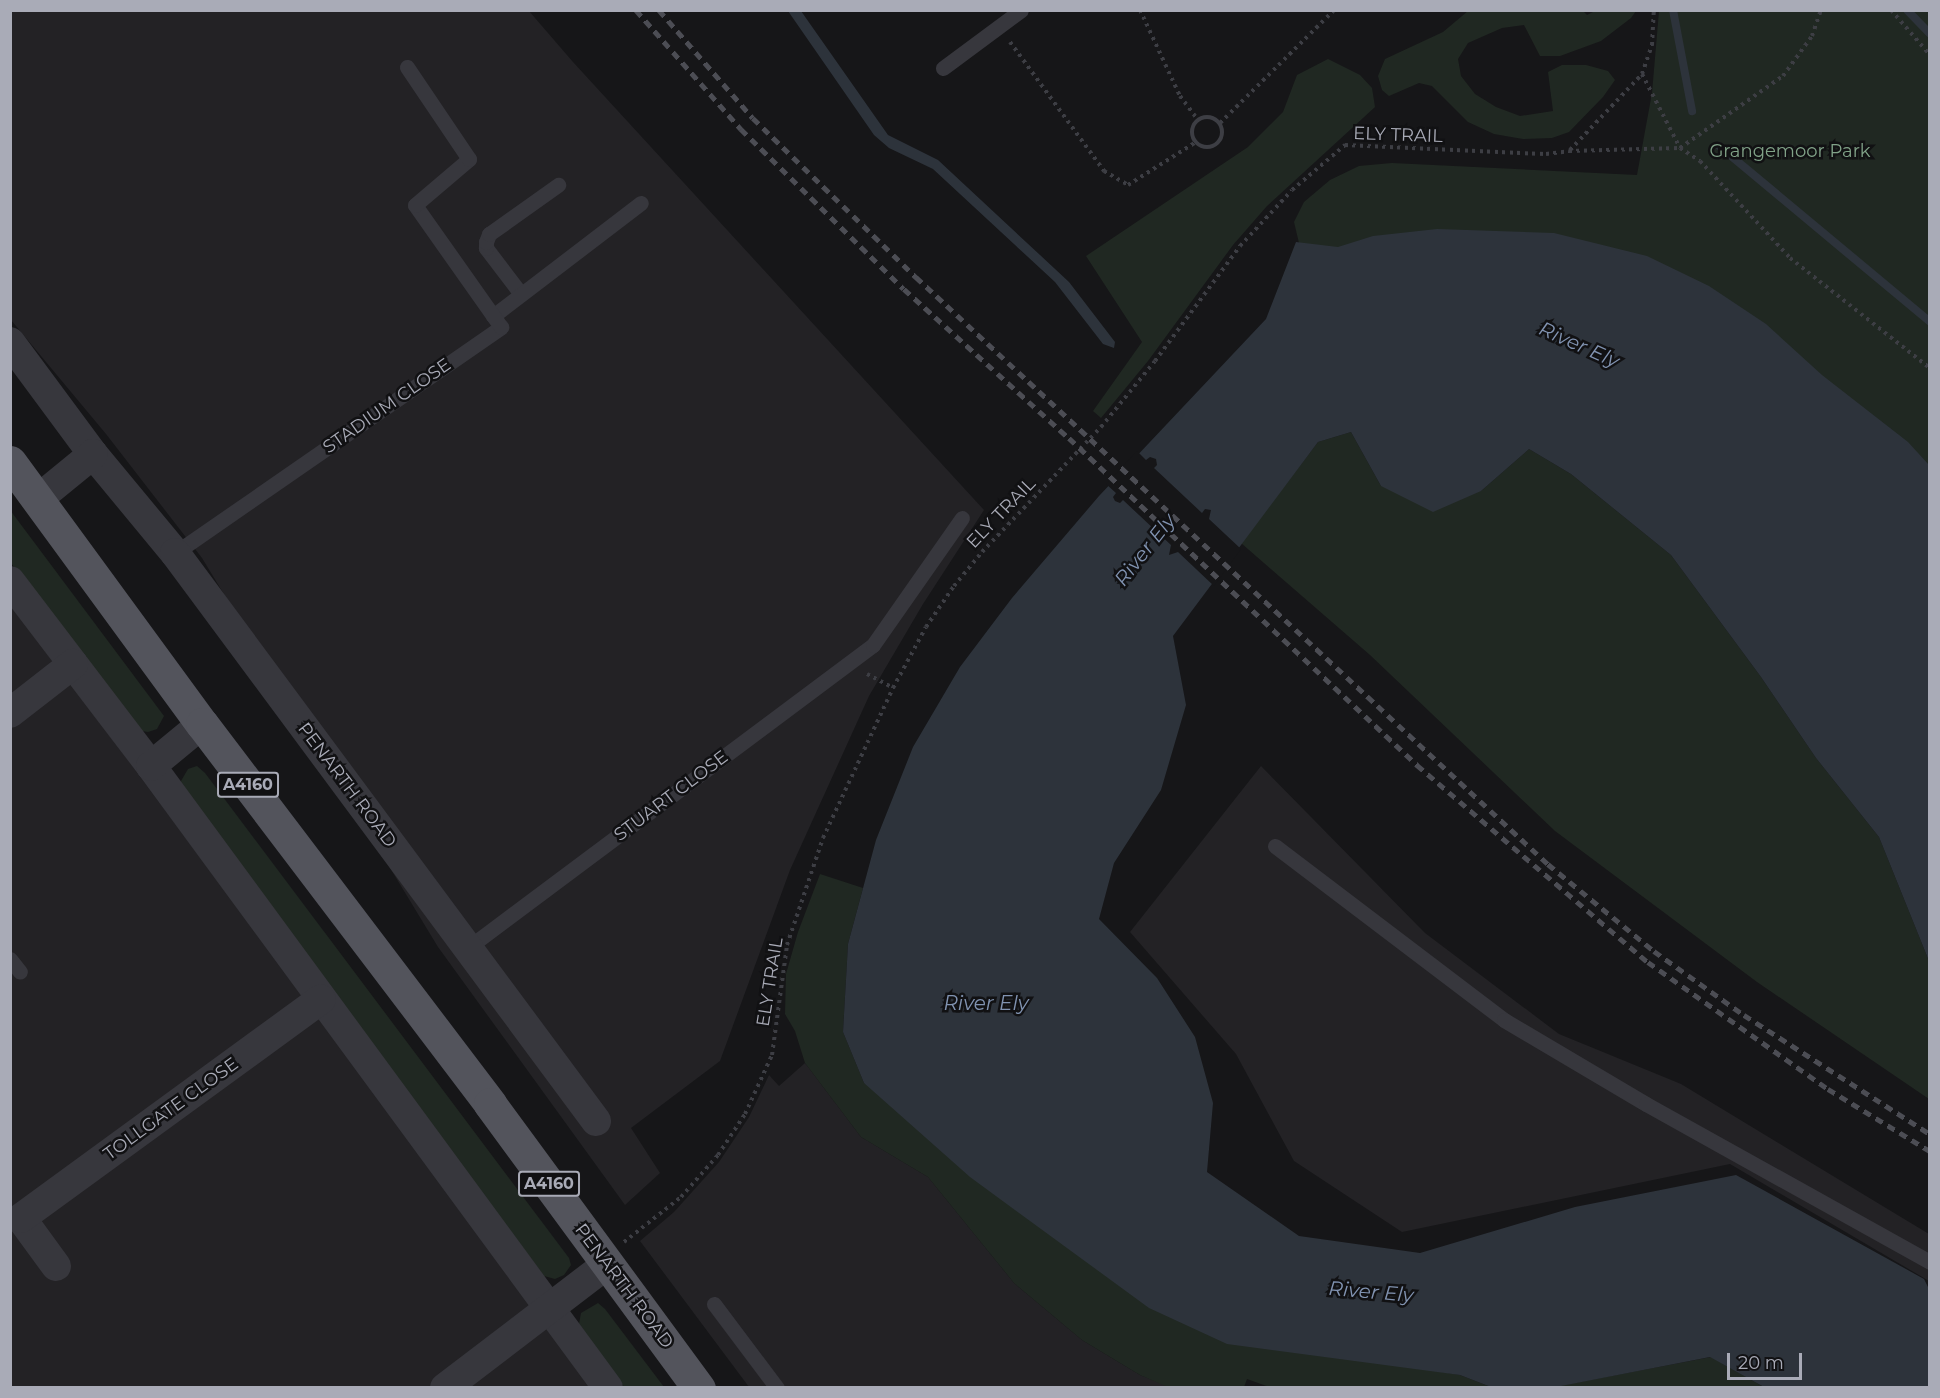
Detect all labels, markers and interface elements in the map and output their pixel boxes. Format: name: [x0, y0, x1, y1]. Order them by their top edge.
street label: ELY TRAIL: [1353, 123, 1443, 147]
park label: Grangemoor Park: [1709, 140, 1871, 162]
water label: River Ely: [1535, 317, 1623, 373]
street label: STADIUM CLOSE: [319, 354, 455, 458]
street label: ELY TRAIL: [962, 473, 1040, 553]
water label: River Ely: [1109, 509, 1181, 591]
street label: PENARTH ROAD: [293, 718, 401, 852]
street label: STUART CLOSE: [610, 746, 732, 846]
road number: A4160: [216, 772, 280, 798]
street label: ELY TRAIL: [752, 936, 788, 1028]
water label: River Ely: [943, 991, 1029, 1015]
street label: TOLLGATE CLOSE: [100, 1053, 242, 1165]
road number: A4160: [518, 1171, 580, 1197]
street label: PENARTH ROAD: [570, 1219, 678, 1353]
water label: River Ely: [1327, 1276, 1415, 1308]
scale bar: [1730, 1341, 1805, 1379]
text: 20 m: [1738, 1352, 1784, 1374]

